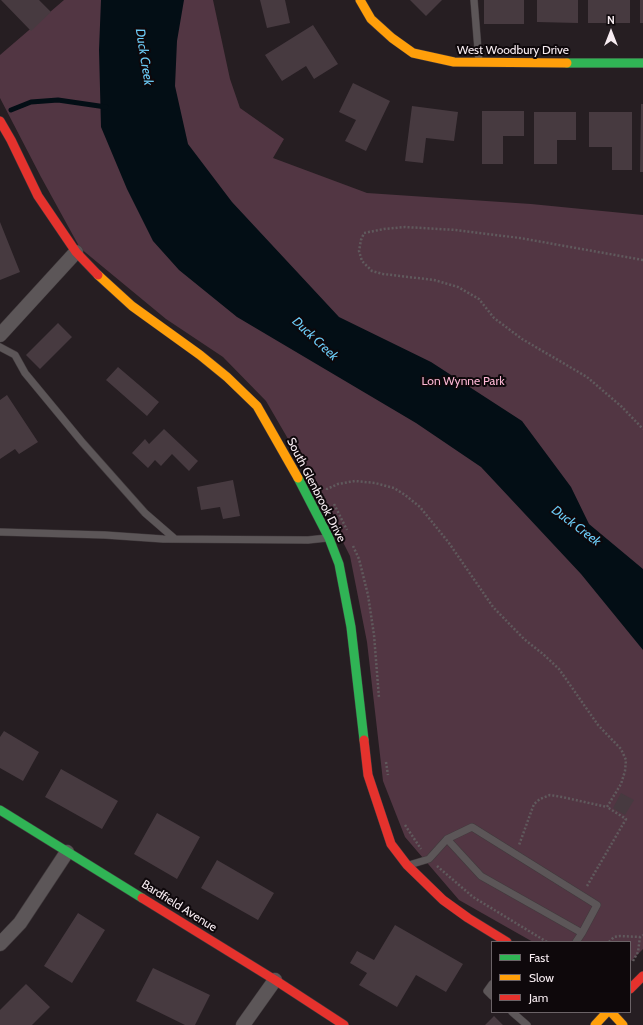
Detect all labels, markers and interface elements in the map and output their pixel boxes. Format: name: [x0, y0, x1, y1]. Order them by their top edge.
north arrow: [591, 12, 631, 52]
text: N: [607, 13, 615, 27]
water label: Duck Creek: [132, 27, 156, 87]
street label: West Woodbury Drive: [457, 43, 569, 57]
water label: Duck Creek: [289, 314, 341, 364]
park label: Lon Wynne Park: [421, 374, 505, 388]
street label: South Glenbrook Drive: [283, 435, 349, 545]
water label: Duck Creek: [548, 502, 604, 550]
street label: Bardfield Avenue: [139, 877, 219, 935]
legend: [491, 941, 631, 1013]
text: Fast: [529, 950, 549, 965]
text: Slow: [529, 970, 554, 985]
text: Jam: [529, 990, 548, 1005]

